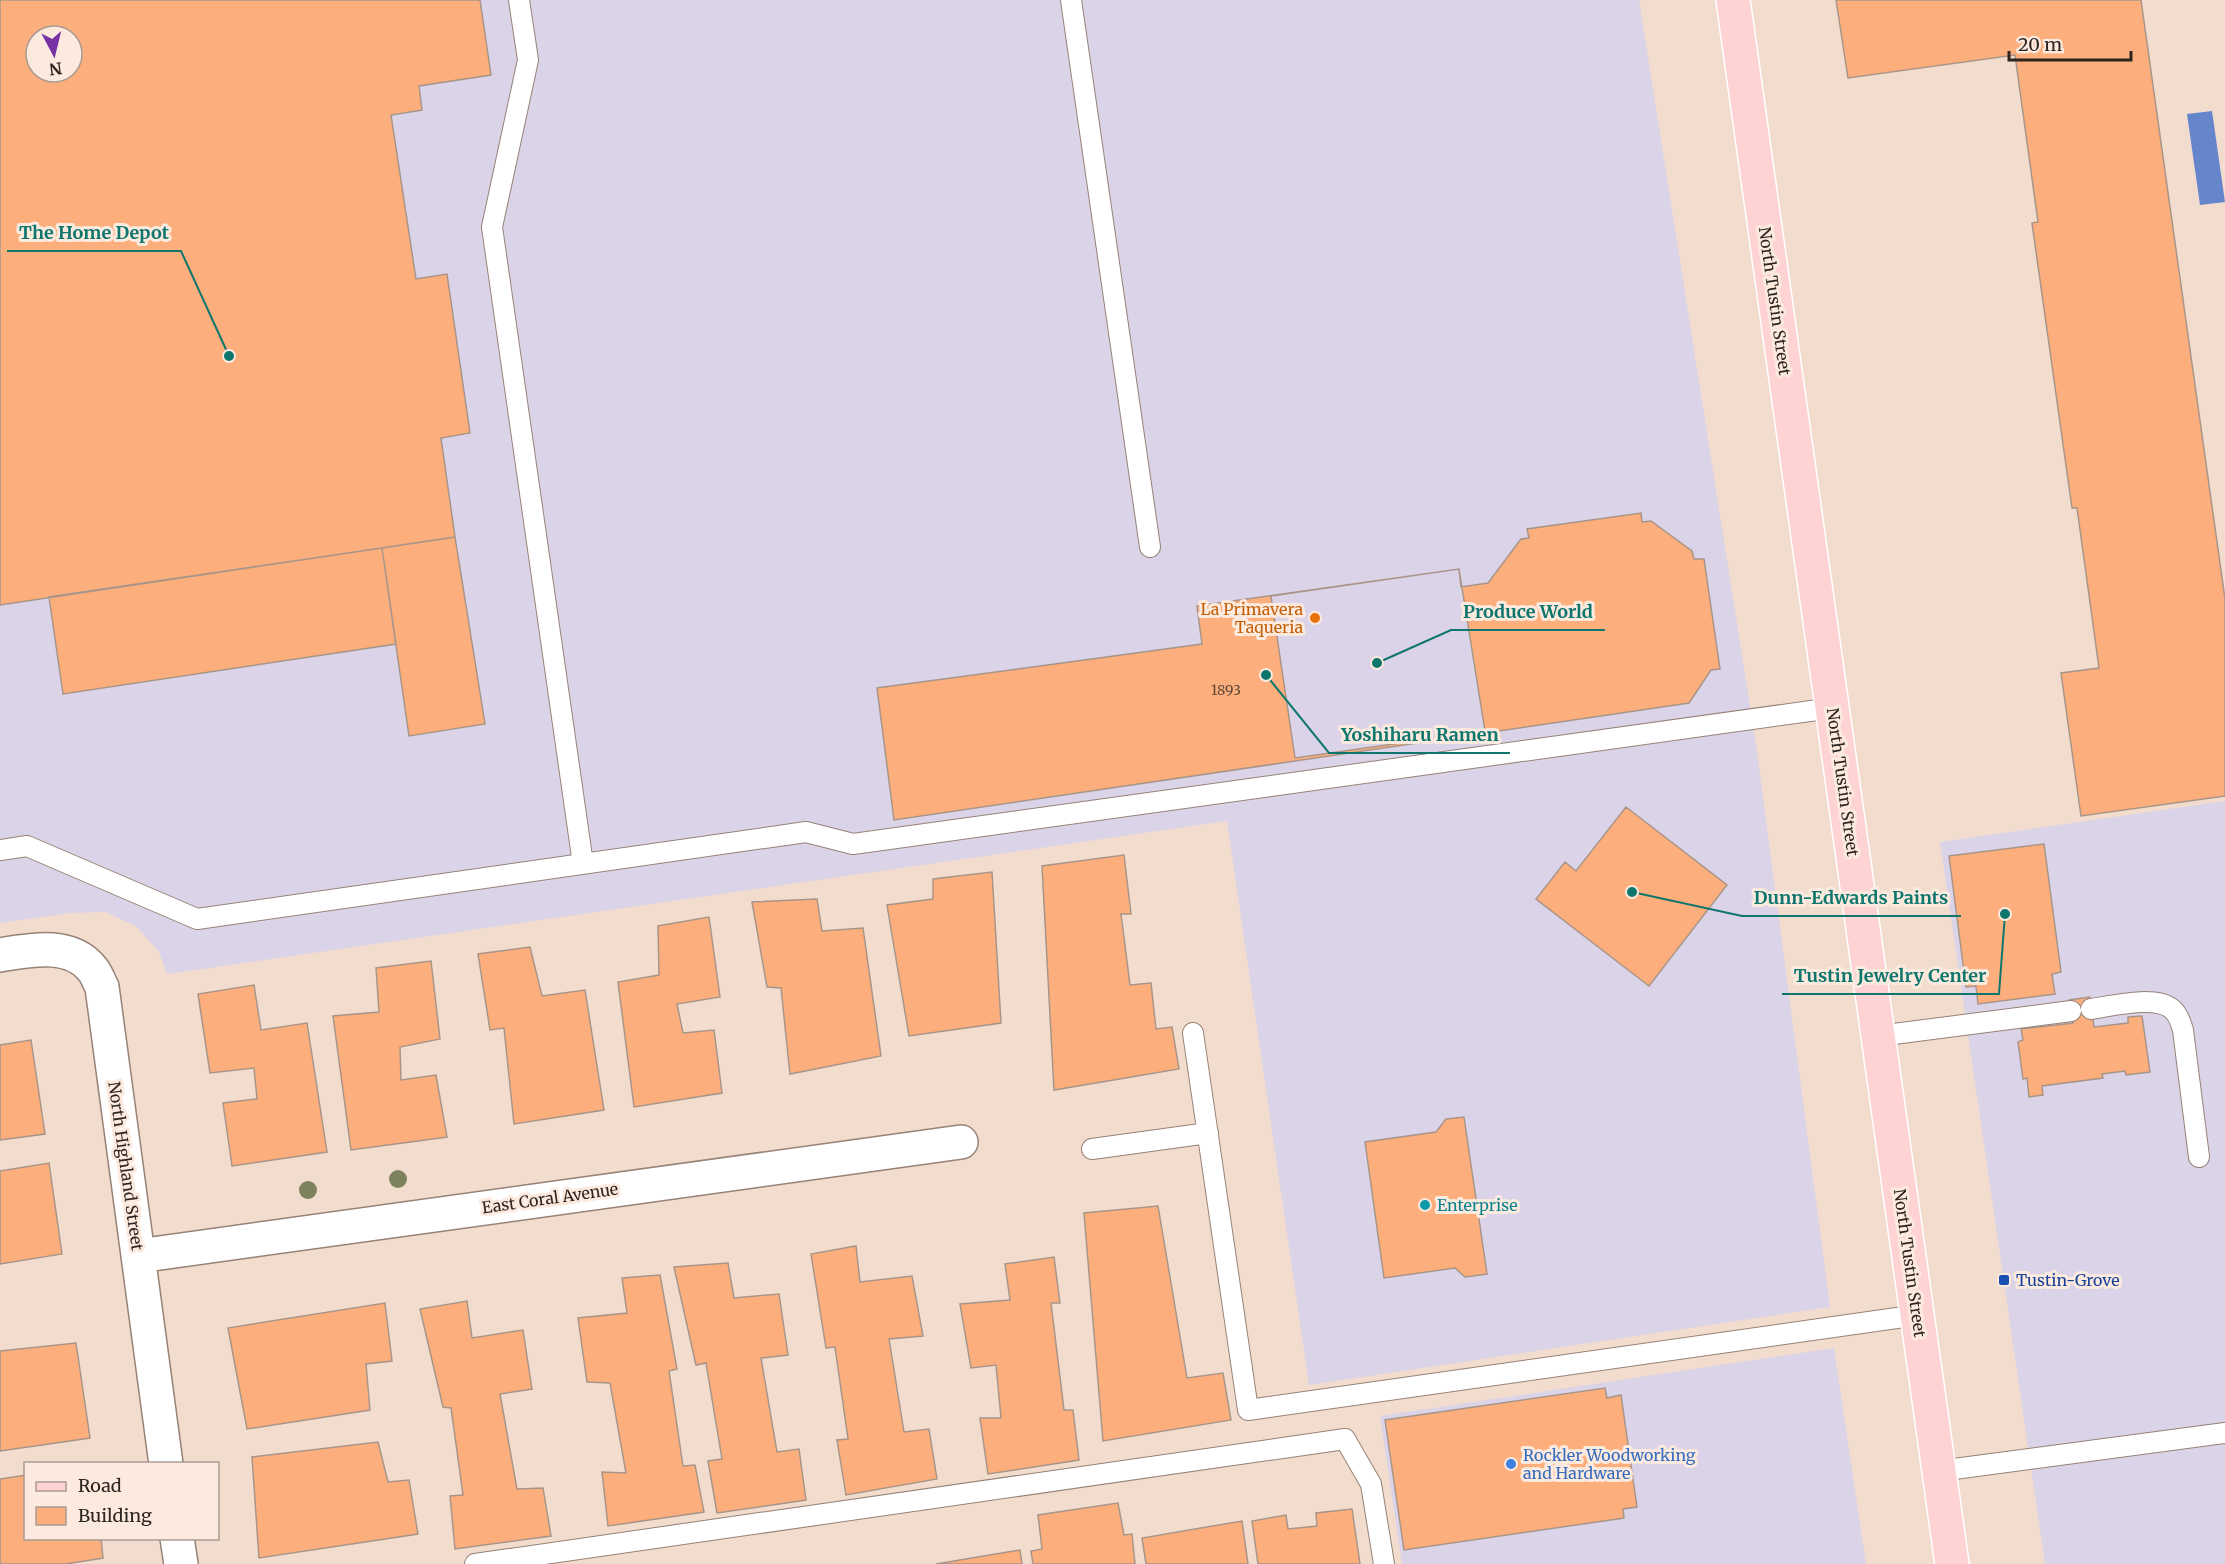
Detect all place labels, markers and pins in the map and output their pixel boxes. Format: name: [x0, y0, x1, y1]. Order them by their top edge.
callout: The Home Depot: [7, 215, 181, 251]
callout: Produce World: [1451, 594, 1605, 630]
place label: La Primavera Taqueria: [1200, 599, 1303, 637]
marker: La Primavera Taqueria: [1308, 611, 1322, 625]
callout: Yoshiharu Ramen: [1329, 717, 1510, 753]
callout: Dunn-Edwards Paints: [1742, 880, 1961, 916]
callout: Tustin Jewelry Center: [1782, 958, 1999, 994]
place label: Enterprise: [1437, 1195, 1518, 1215]
marker: Enterprise: [1418, 1198, 1432, 1212]
place label: Tustin-Grove: [2016, 1270, 2120, 1290]
marker: Tustin-Grove: [1997, 1273, 2011, 1287]
place label: Rockler Woodworking and Hardware: [1523, 1445, 1696, 1483]
marker: Rockler Woodworking and Hardware: [1504, 1457, 1518, 1471]

